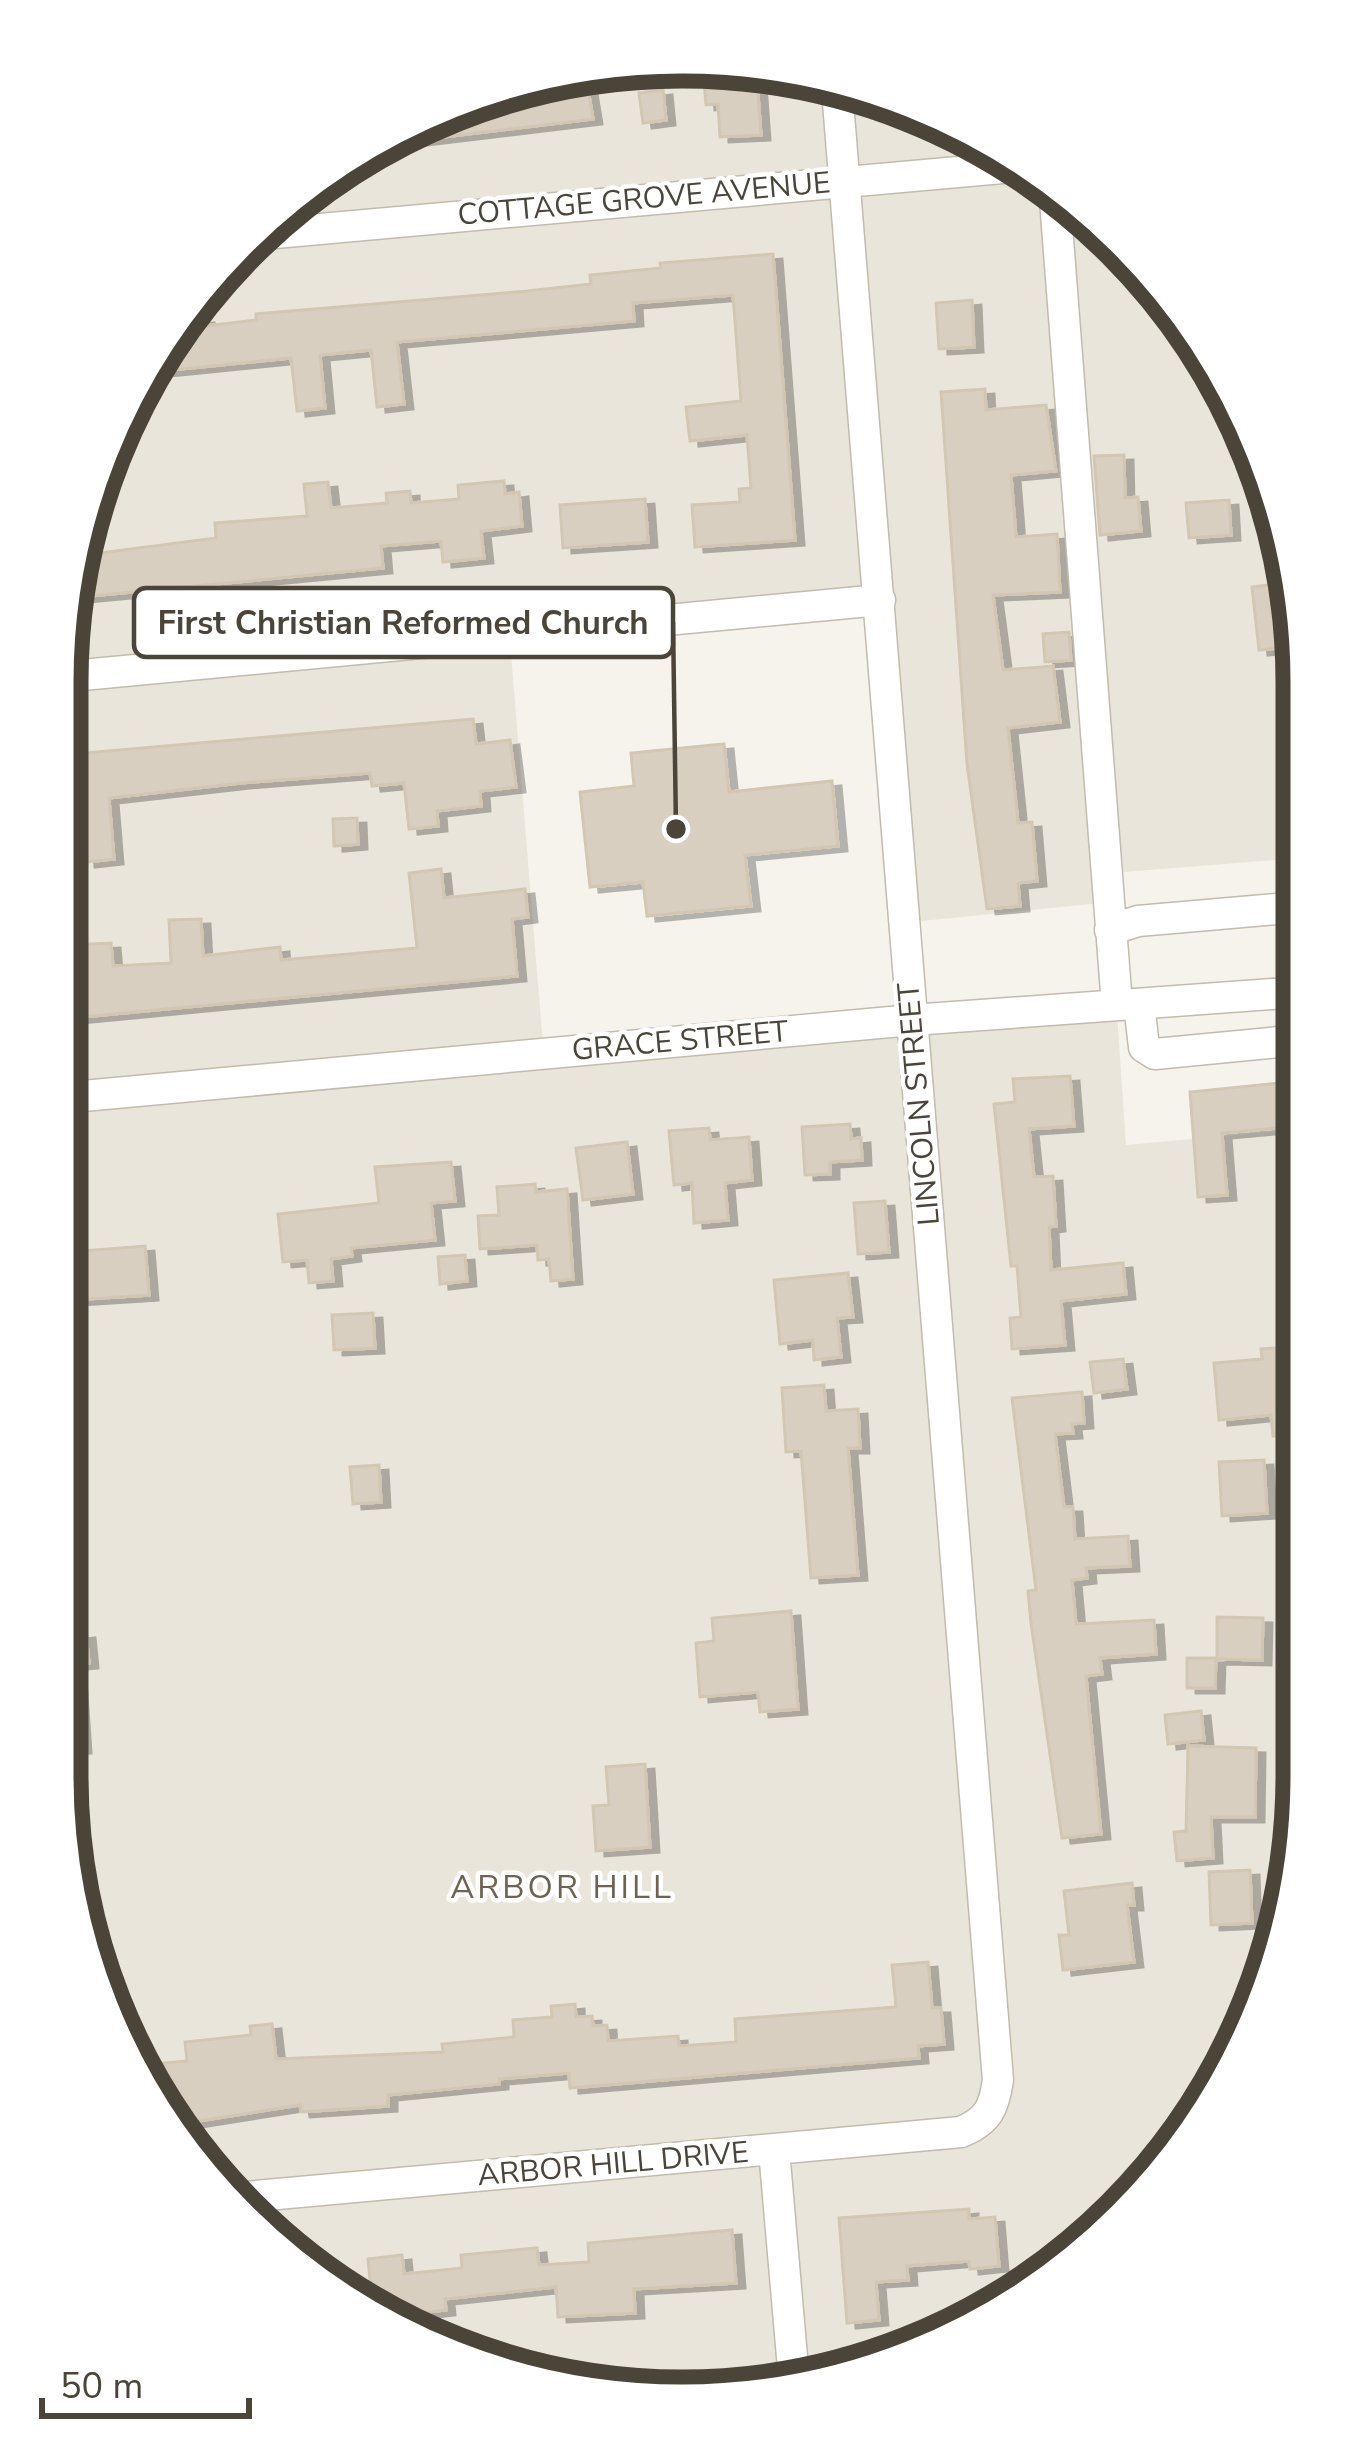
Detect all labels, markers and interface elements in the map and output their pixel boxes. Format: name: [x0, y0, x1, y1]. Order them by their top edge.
street label: COTTAGE GROVE AVENUE: [456, 162, 832, 236]
callout: First Christian Reformed Church: [134, 588, 673, 657]
text: First Christian Reformed Church: [157, 601, 649, 646]
street label: LINCOLN STREET: [888, 981, 950, 1227]
street label: GRACE STREET: [570, 1011, 790, 1071]
district label: ARBOR HILL: [450, 1865, 674, 1910]
street label: ARBOR HILL DRIVE: [476, 2132, 750, 2196]
scale bar: [42, 2344, 249, 2418]
text: 50 m: [60, 2362, 143, 2411]

